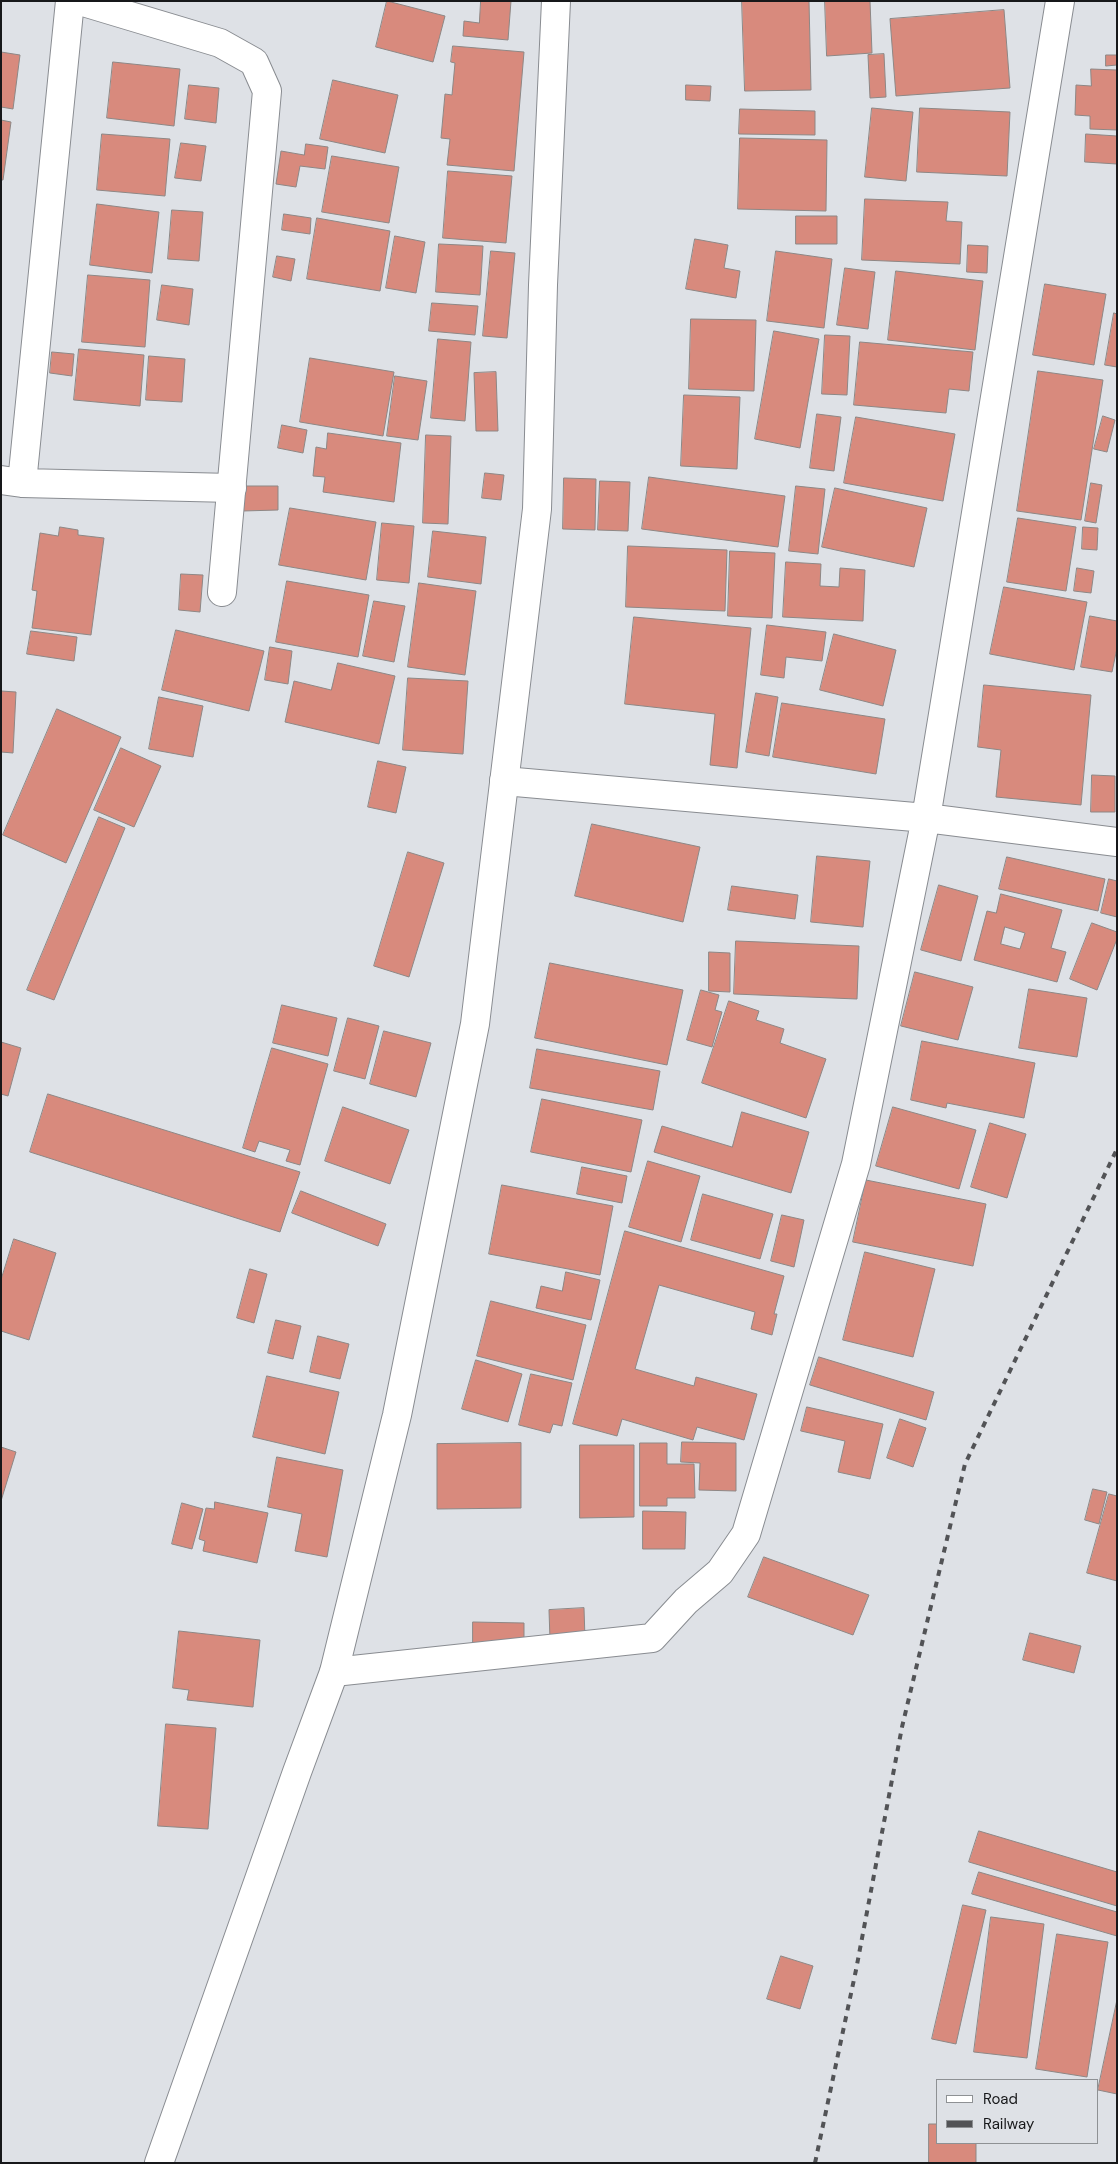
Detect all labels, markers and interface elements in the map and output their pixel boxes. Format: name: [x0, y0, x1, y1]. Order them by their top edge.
legend: [936, 2079, 1098, 2144]
text: Road: [983, 2089, 1018, 2109]
text: Railway: [983, 2114, 1034, 2134]

